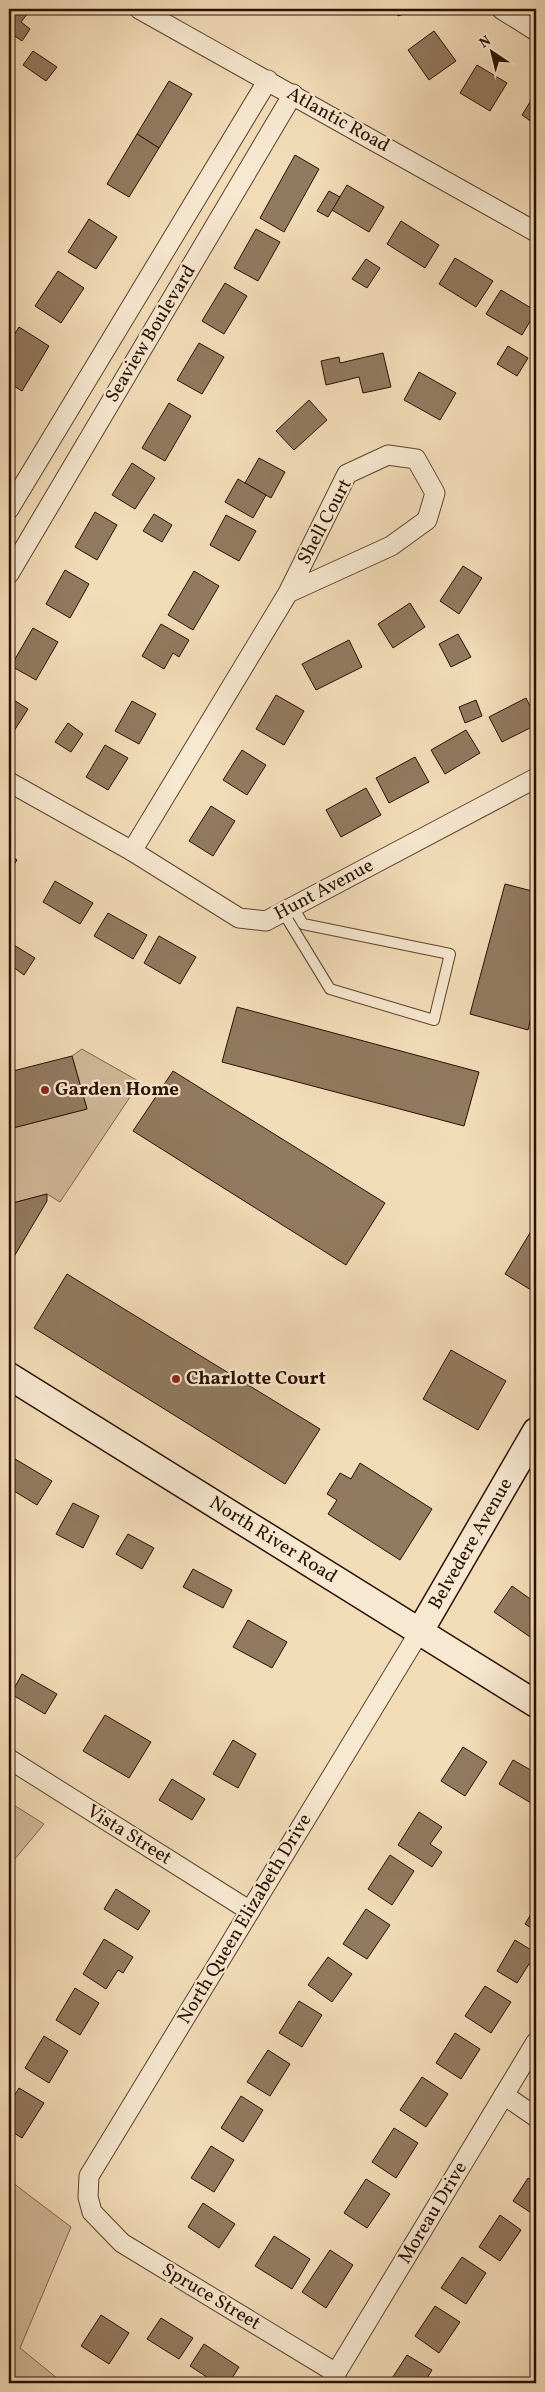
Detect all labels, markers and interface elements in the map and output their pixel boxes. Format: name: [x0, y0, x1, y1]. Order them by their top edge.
north arrow: [468, 28, 518, 78]
text: N: [476, 32, 495, 53]
street label: Atlantic Road: [282, 81, 394, 159]
street label: Seaview Boulevard: [100, 260, 202, 408]
street label: Shell Court: [291, 474, 359, 570]
street label: Hunt Avenue: [270, 853, 378, 927]
place label: Garden Home: [55, 1077, 179, 1103]
marker: Garden Home: [39, 1084, 51, 1096]
place label: Charlotte Court: [186, 1366, 326, 1392]
marker: Charlotte Court: [170, 1373, 182, 1385]
street label: Belvedere Avenue: [423, 1473, 519, 1615]
street label: North River Road: [204, 1490, 342, 1590]
street label: Vista Street: [82, 1799, 177, 1872]
street label: North Queen Elizabeth Drive: [172, 1809, 318, 2029]
street label: Moreau Drive: [392, 2157, 474, 2269]
street label: Spruce Street: [157, 2257, 266, 2337]

